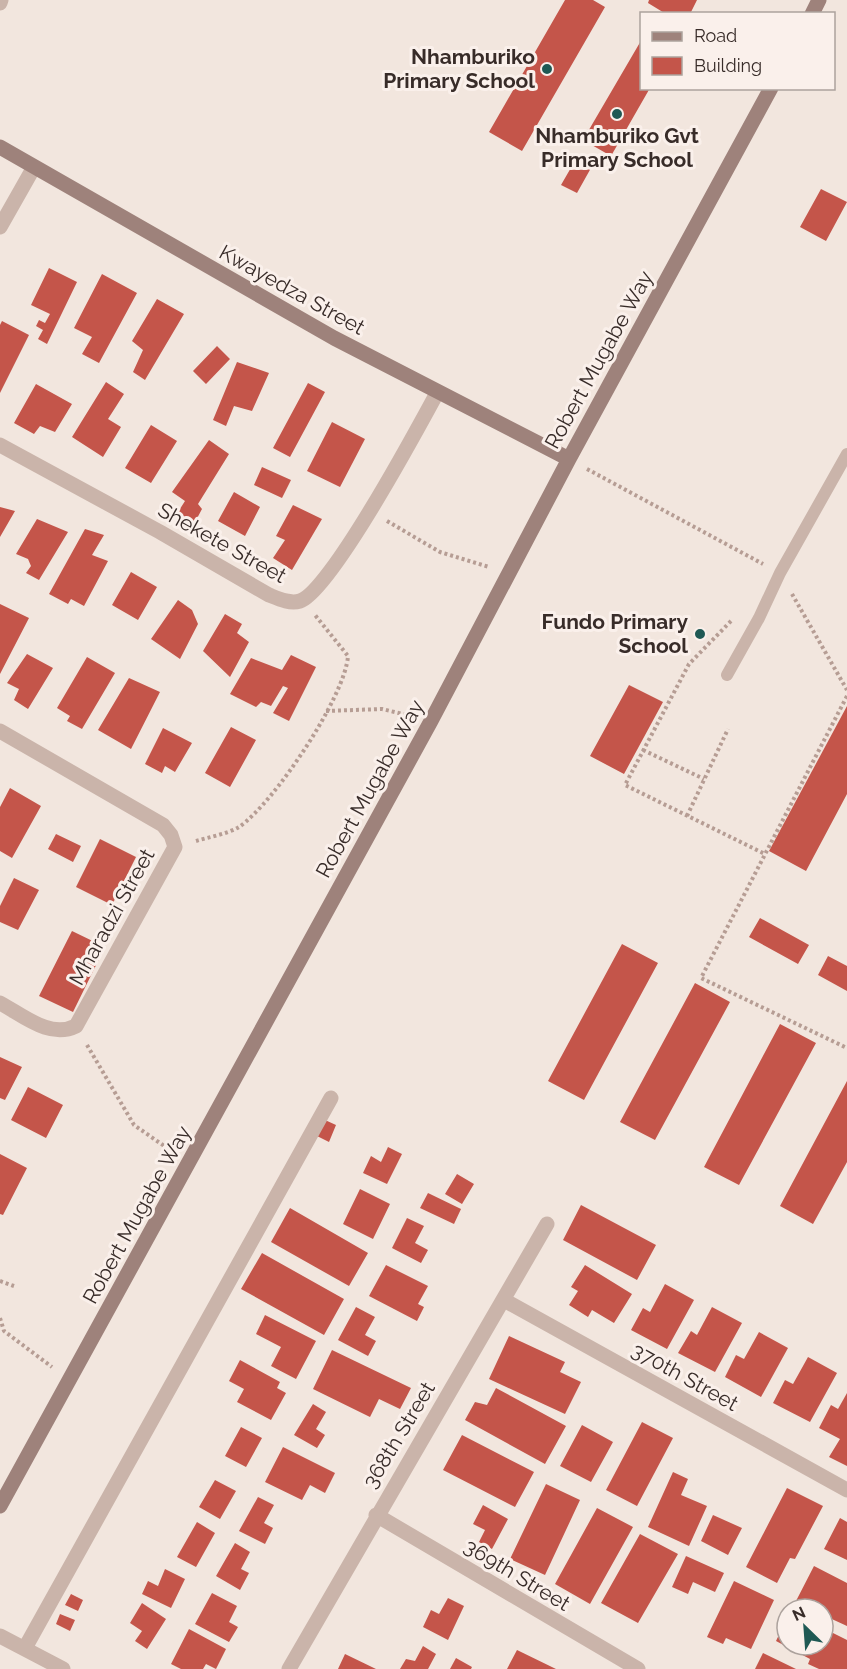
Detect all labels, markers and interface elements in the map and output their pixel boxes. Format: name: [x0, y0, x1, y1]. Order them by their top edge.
legend: [640, 12, 835, 90]
text: Road: [694, 25, 737, 46]
place label: Nhamburiko Primary School: [383, 44, 535, 93]
text: Building: [694, 55, 762, 76]
marker: Nhamburiko Primary School: [540, 62, 554, 76]
marker: Nhamburiko Gvt Primary School: [610, 107, 624, 121]
place label: Nhamburiko Gvt Primary School: [535, 123, 699, 172]
street label: Kwayedza Street: [215, 239, 369, 340]
street label: Robert Mugabe Way: [539, 266, 658, 453]
street label: Shekete Street: [154, 497, 291, 588]
place label: Fundo Primary School: [542, 609, 688, 658]
marker: Fundo Primary School: [693, 627, 707, 641]
street label: Robert Mugabe Way: [310, 695, 429, 882]
street label: Mharadzi Street: [64, 844, 159, 989]
street label: Robert Mugabe Way: [77, 1121, 196, 1308]
street label: 370th Street: [628, 1337, 743, 1416]
street label: 368th Street: [357, 1377, 440, 1492]
street label: 369th Street: [460, 1533, 575, 1616]
north arrow: [775, 1597, 835, 1657]
text: N: [789, 1603, 808, 1625]

